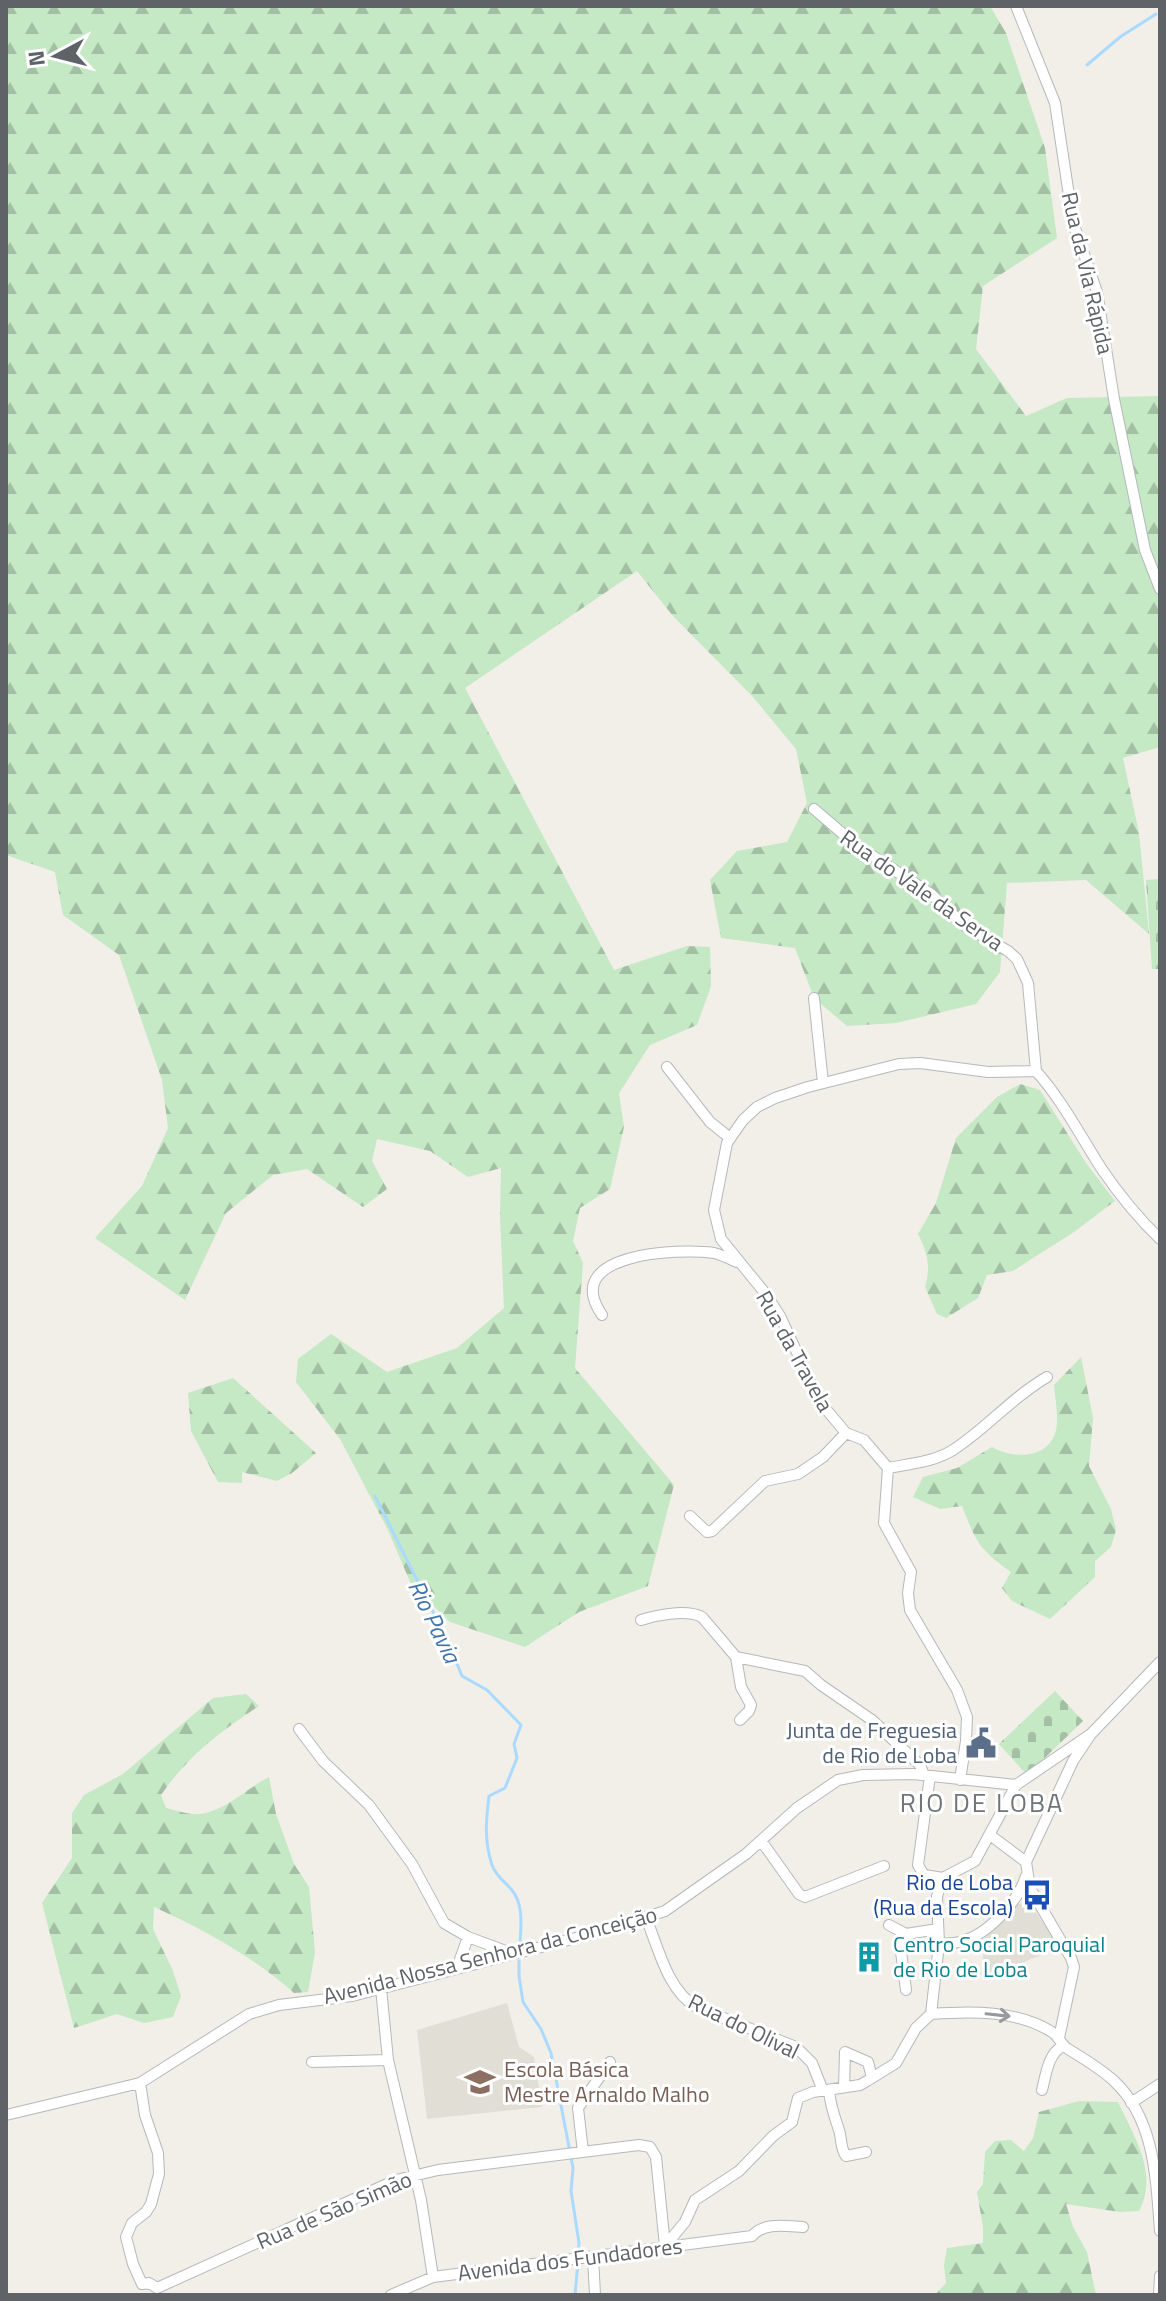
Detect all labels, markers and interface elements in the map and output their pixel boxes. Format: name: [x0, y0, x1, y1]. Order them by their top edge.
north arrow: [16, 16, 96, 96]
text: N: [18, 49, 54, 68]
street label: Rua da Via Rápida: [1053, 188, 1123, 358]
street label: Rua do Vale da Serva: [833, 821, 1011, 959]
street label: Rua da Travela: [748, 1284, 842, 1418]
water label: Rio Pavia: [399, 1573, 471, 1670]
place label: Junta de Freguesia de Rio de Loba: [786, 1713, 957, 1772]
public building icon: Junta de Freguesia de Rio de Loba: [964, 1726, 998, 1760]
district label: RIO DE LOBA: [900, 1783, 1064, 1822]
place label: Rio de Loba (Rua da Escola): [873, 1865, 1013, 1924]
bus stop icon: Rio de Loba (Rua da Escola): [1020, 1878, 1054, 1912]
street label: Avenida Nossa Senhora da Conceição: [319, 1897, 661, 2013]
place label: Centro Social Paroquial de Rio de Loba: [893, 1927, 1105, 1986]
building icon: Centro Social Paroquial de Rio de Loba: [852, 1940, 886, 1974]
street label: Rua do Olival: [683, 1984, 805, 2068]
one-way arrow: [984, 2008, 1011, 2023]
place label: Escola Básica Mestre Arnaldo Malho: [504, 2052, 710, 2111]
school or university icon: Escola Básica Mestre Arnaldo Malho: [463, 2065, 497, 2099]
street label: Rua de São Simão: [251, 2162, 417, 2258]
street label: Avenida dos Fundadores: [456, 2228, 684, 2290]

